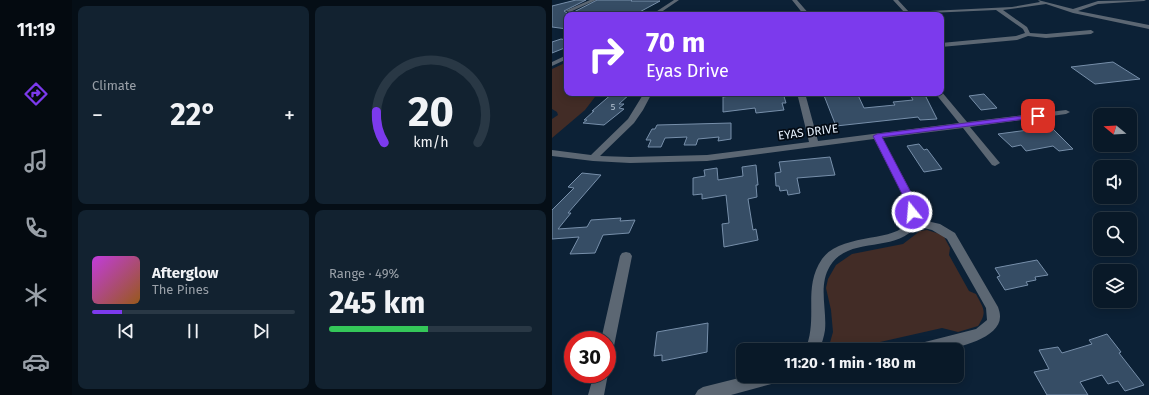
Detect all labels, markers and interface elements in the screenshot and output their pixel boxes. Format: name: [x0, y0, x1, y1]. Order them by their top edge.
text: 11:19: [17, 19, 55, 41]
text: 70 m: [646, 26, 705, 59]
icon: right: [580, 28, 632, 80]
text: Eyas Drive: [646, 60, 729, 82]
text: Climate: [92, 78, 136, 93]
icon: directions: [22, 80, 50, 108]
text: 20: [408, 87, 453, 137]
text: 22°: [170, 97, 217, 133]
pin: [1021, 99, 1055, 133]
text: −: [92, 102, 103, 129]
text: +: [284, 102, 295, 129]
house number: 5: [611, 102, 616, 112]
icon: arrive: [1027, 105, 1049, 127]
north arrow: [1093, 108, 1137, 152]
map controls: [1093, 108, 1137, 308]
street label: EYAS DRIVE: [777, 121, 839, 143]
text: km/h: [413, 133, 448, 150]
icon: music: [22, 147, 50, 175]
button: sound: [1093, 160, 1137, 204]
position arrow: [891, 191, 933, 233]
button: search: [1093, 212, 1137, 256]
icon: phone: [22, 214, 50, 242]
text: Afterglow: [152, 264, 218, 282]
button: layers: [1093, 264, 1137, 308]
text: Range · 49%: [329, 266, 399, 281]
icon: climate: [22, 281, 50, 309]
text: The Pines: [152, 282, 209, 297]
text: 245 km: [329, 285, 425, 321]
icon: previous: [115, 320, 137, 342]
icon: pause: [182, 320, 204, 342]
icon: next: [250, 320, 272, 342]
speed limit sign: 30: [564, 331, 616, 383]
icon: car: [22, 348, 50, 376]
text: 11:20 · 1 min · 180 m: [784, 354, 916, 372]

